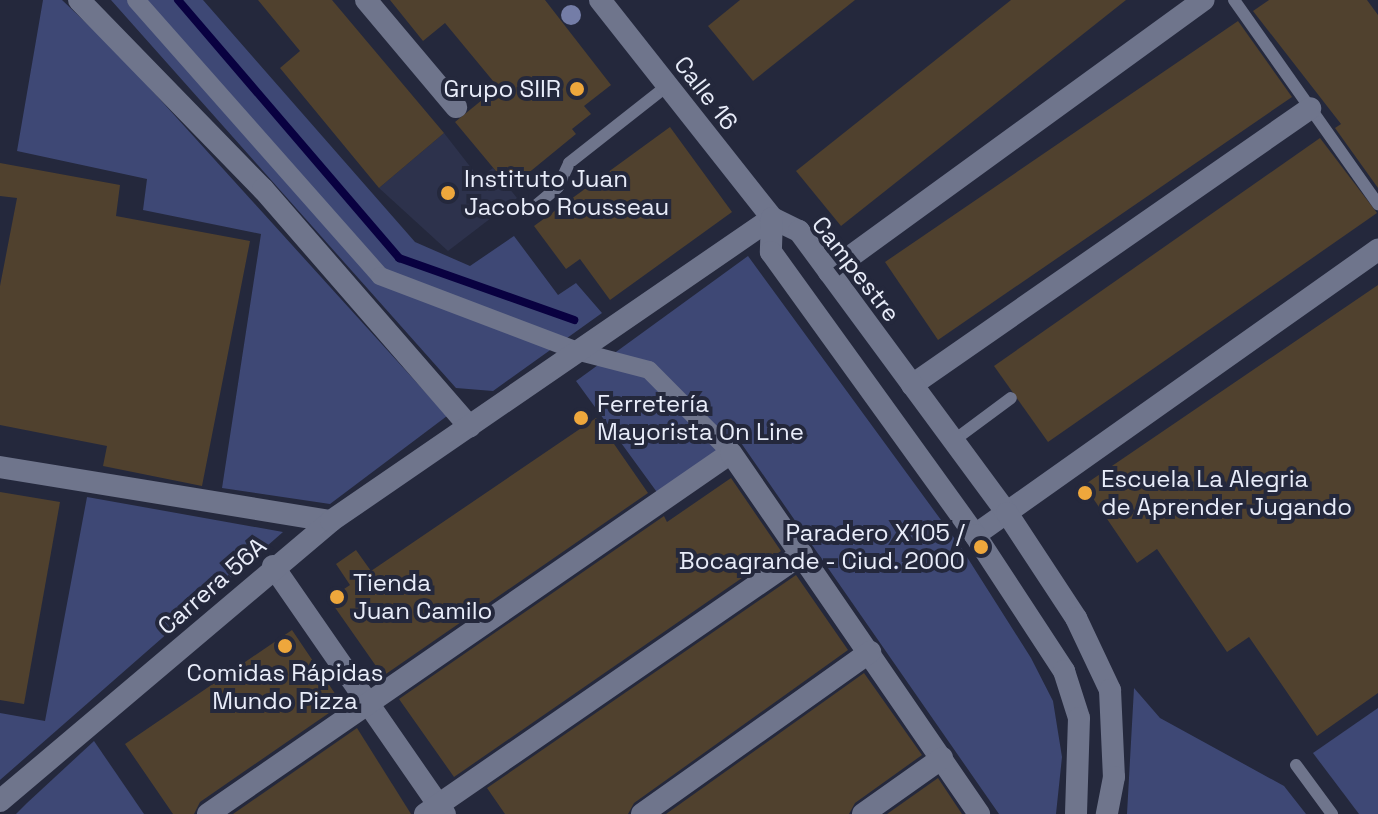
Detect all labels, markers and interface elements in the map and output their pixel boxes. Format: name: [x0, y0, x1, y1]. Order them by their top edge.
street label: Calle 16: [668, 50, 744, 136]
place label: Grupo SIIR: [443, 75, 561, 103]
marker: Grupo SIIR: [568, 80, 586, 98]
place label: Instituto Juan Jacobo Rousseau: [464, 165, 669, 221]
marker: Instituto Juan Jacobo Rousseau: [439, 184, 457, 202]
street label: Campestre: [806, 211, 906, 327]
place label: Ferretería Mayorista On Line: [597, 390, 804, 446]
marker: Ferretería Mayorista On Line: [572, 409, 590, 427]
place label: Escuela La Alegria de Aprender Jugando: [1101, 465, 1352, 521]
marker: Escuela La Alegria de Aprender Jugando: [1076, 484, 1094, 502]
place label: Paradero X105 / Bocagrande - Ciud. 2000: [677, 519, 965, 575]
street label: Carrera 56A: [152, 531, 272, 641]
marker: Paradero X105 / Bocagrande - Ciud. 2000: [972, 538, 990, 556]
place label: Tienda Juan Camilo: [353, 569, 492, 625]
marker: Tienda Juan Camilo: [328, 588, 346, 606]
marker: Comidas Rápidas Mundo Pizza: [276, 637, 294, 655]
place label: Comidas Rápidas Mundo Pizza: [187, 659, 383, 715]

